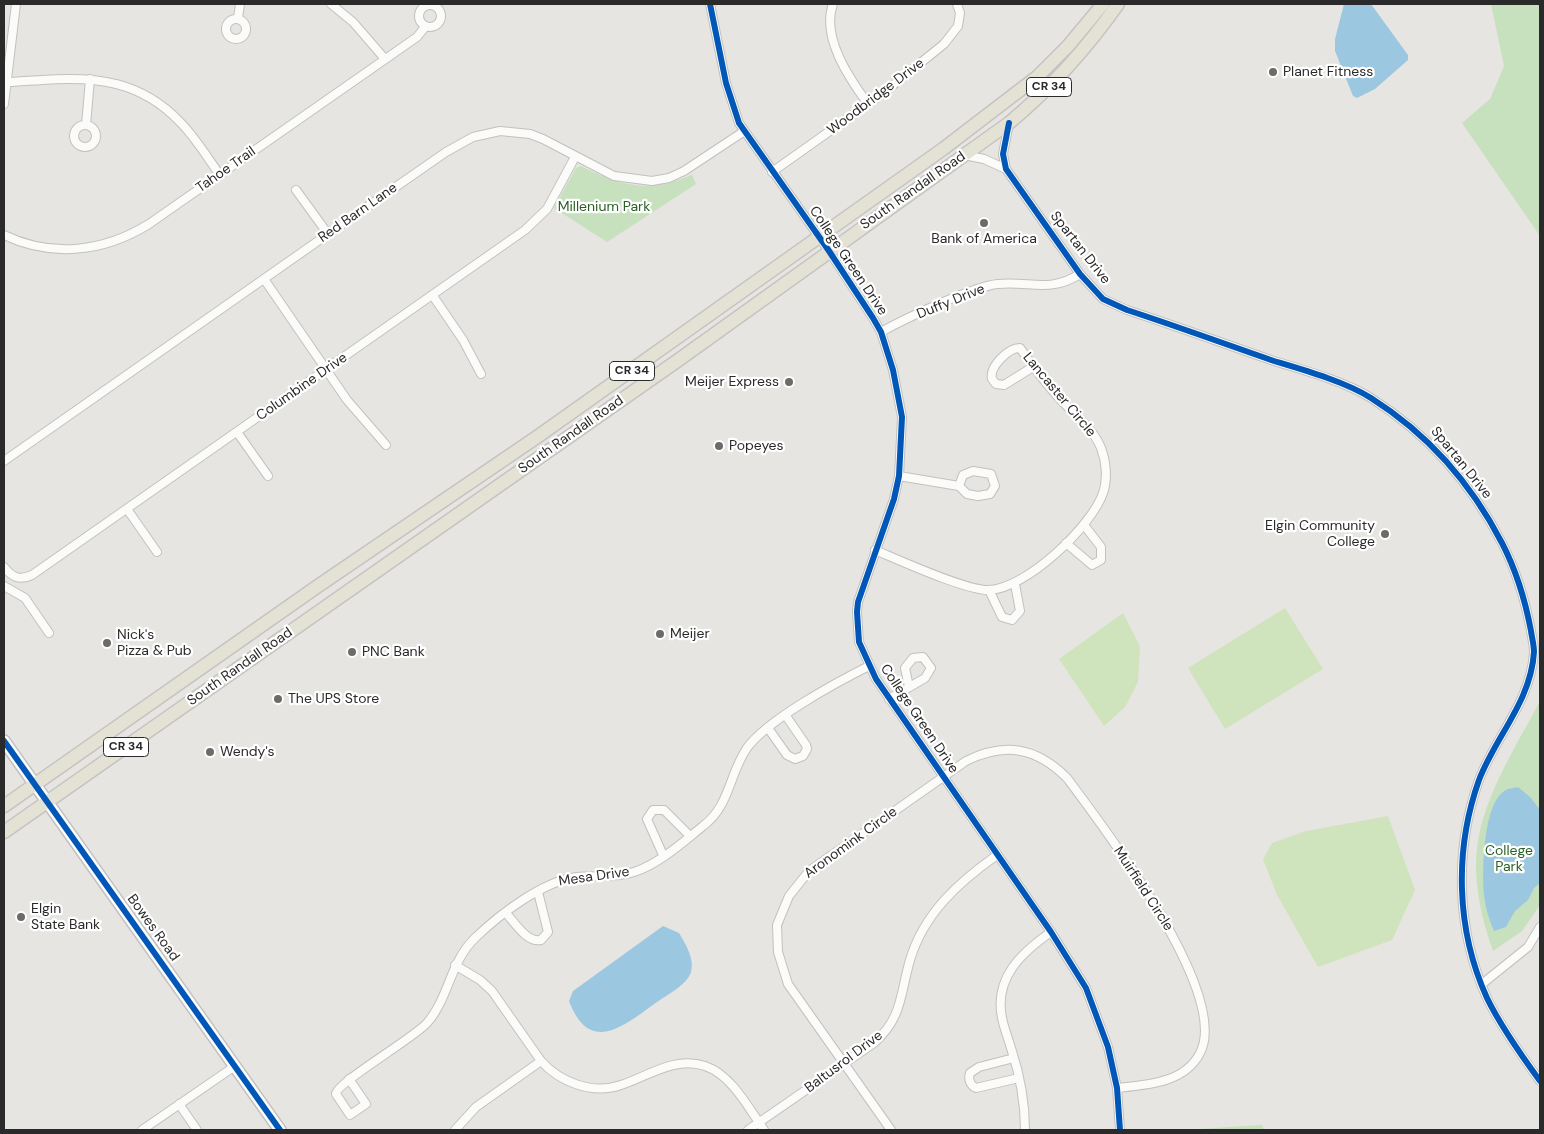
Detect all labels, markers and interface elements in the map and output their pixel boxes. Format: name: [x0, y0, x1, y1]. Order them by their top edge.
street label: Woodbridge Drive: [824, 55, 928, 139]
place label: Planet Fitness: [1283, 64, 1373, 80]
marker: Planet Fitness: [1267, 66, 1279, 78]
road number: CR 34: [1026, 77, 1072, 96]
street label: Tahoe Trail: [193, 143, 259, 197]
street label: South Randall Road: [857, 148, 969, 234]
street label: Red Barn Lane: [315, 180, 401, 246]
park label: Millenium Park: [558, 199, 650, 215]
street label: College Green Drive: [805, 203, 891, 319]
street label: Spartan Drive: [1046, 208, 1114, 288]
marker: Bank of America: [978, 217, 990, 229]
place label: Bank of America: [931, 231, 1037, 247]
street label: Duffy Drive: [915, 281, 987, 323]
street label: Columbine Drive: [253, 349, 351, 425]
street label: Lancaster Circle: [1019, 349, 1099, 441]
road number: CR 34: [610, 362, 654, 381]
place label: Meijer Express: [685, 374, 779, 390]
marker: Meijer Express: [783, 376, 795, 388]
street label: South Randall Road: [515, 392, 627, 478]
street label: Spartan Drive: [1427, 424, 1495, 502]
place label: Popeyes: [729, 438, 784, 454]
marker: Popeyes: [713, 440, 725, 452]
place label: Elgin Community College: [1265, 518, 1375, 550]
marker: Elgin Community College: [1379, 528, 1391, 540]
street label: South Randall Road: [184, 624, 296, 710]
place label: Meijer: [670, 626, 710, 642]
place label: Nick's Pizza & Pub: [117, 627, 192, 660]
marker: Meijer: [654, 628, 666, 640]
marker: Nick's Pizza & Pub: [101, 637, 113, 649]
place label: PNC Bank: [362, 644, 425, 660]
marker: PNC Bank: [346, 646, 358, 658]
street label: College Green Drive: [876, 661, 962, 777]
place label: The UPS Store: [288, 691, 379, 707]
marker: The UPS Store: [272, 693, 284, 705]
road number: CR 34: [104, 738, 148, 756]
place label: Wendy's: [220, 744, 275, 760]
marker: Wendy's: [204, 746, 216, 758]
street label: Aronomink Circle: [801, 804, 901, 882]
park label: College Park: [1485, 843, 1533, 876]
street label: Muirfield Circle: [1109, 844, 1177, 934]
street label: Mesa Drive: [558, 864, 630, 890]
street label: Bowes Road: [123, 891, 183, 965]
place label: Elgin State Bank: [31, 901, 100, 934]
marker: Elgin State Bank: [15, 911, 27, 923]
street label: Baltusrol Drive: [802, 1027, 886, 1097]

